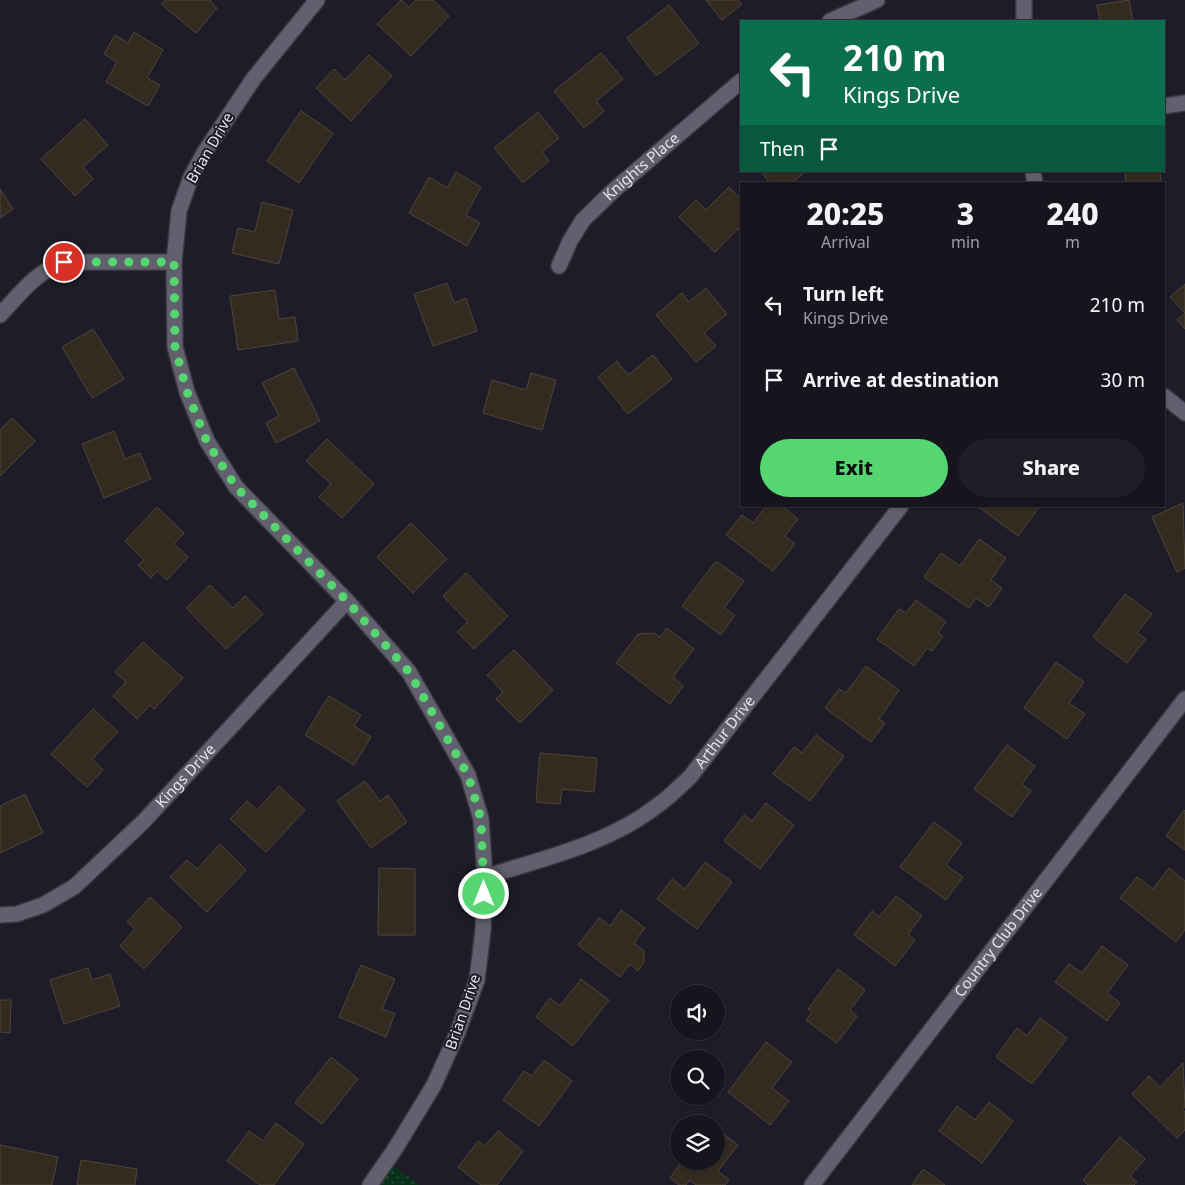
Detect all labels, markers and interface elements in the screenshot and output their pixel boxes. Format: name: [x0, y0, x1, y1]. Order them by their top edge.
text: 210 m: [843, 34, 946, 81]
icon: left: [760, 40, 825, 105]
text: Kings Drive: [843, 79, 960, 109]
street label: Brian Drive: [181, 109, 237, 186]
street label: Knights Place: [598, 128, 683, 204]
icon: arrive: [815, 135, 843, 163]
text: Then: [760, 136, 805, 162]
text: 20:25: [807, 193, 884, 234]
text: 3: [957, 193, 974, 234]
text: 240: [1046, 193, 1098, 234]
text: Arrival: [821, 231, 870, 253]
text: min: [951, 231, 980, 253]
text: m: [1065, 231, 1080, 253]
pin: [43, 241, 85, 283]
icon: arrive: [50, 248, 78, 276]
text: Turn left: [803, 281, 884, 307]
icon: left: [760, 291, 788, 319]
text: 210 m: [1090, 292, 1145, 318]
text: Kings Drive: [803, 307, 888, 329]
icon: arrive: [760, 366, 788, 394]
text: Arrive at destination: [803, 367, 999, 393]
text: 30 m: [1101, 367, 1145, 393]
button: Exit: [760, 439, 948, 497]
button: Share: [958, 439, 1145, 497]
street label: Arthur Drive: [690, 691, 759, 772]
street label: Kings Drive: [150, 739, 219, 811]
position arrow: [457, 867, 509, 919]
street label: Country Club Drive: [949, 883, 1046, 1001]
street label: Brian Drive: [440, 971, 484, 1052]
map controls: [670, 985, 725, 1170]
button: sound: [670, 985, 725, 1040]
button: search: [670, 1050, 725, 1105]
button: layers: [670, 1115, 725, 1170]

